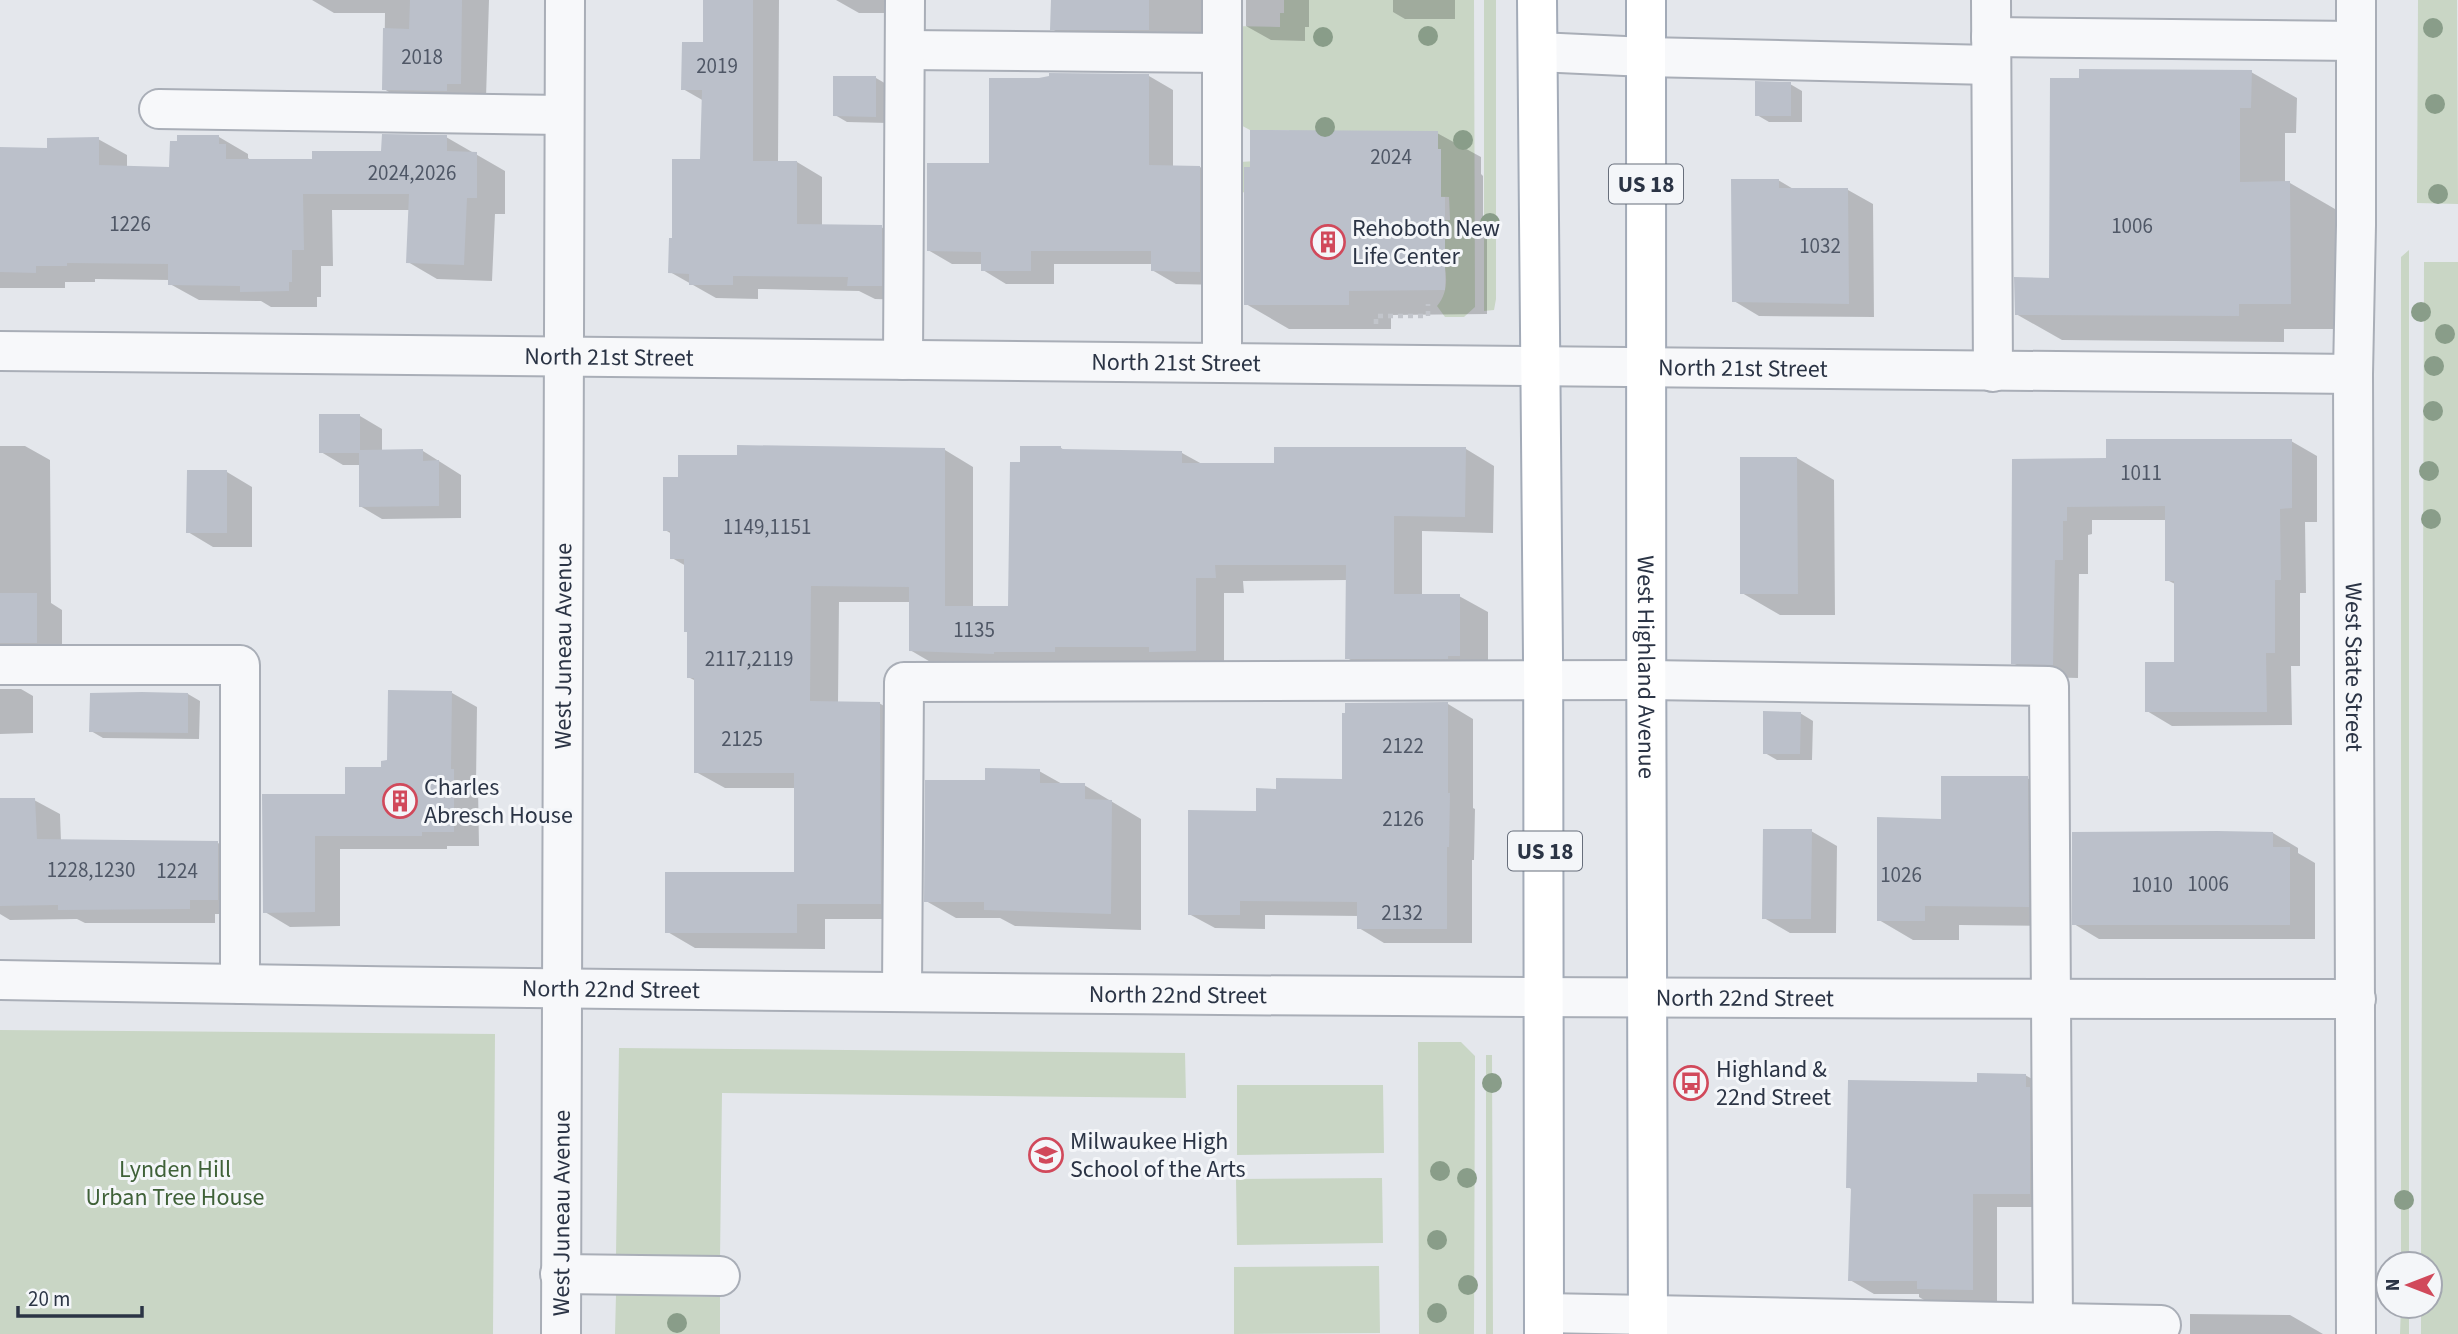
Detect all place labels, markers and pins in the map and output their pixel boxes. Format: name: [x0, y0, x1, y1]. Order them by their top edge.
place label: Rehoboth New Life Center: [1352, 211, 1500, 274]
building icon: Rehoboth New Life Center: [1309, 223, 1347, 261]
place label: Charles Abresch House: [424, 770, 573, 833]
building icon: Charles Abresch House: [381, 782, 419, 820]
place label: Highland & 22nd Street: [1716, 1052, 1831, 1115]
bus stop icon: Highland & 22nd Street: [1672, 1064, 1710, 1102]
place label: Milwaukee High School of the Arts: [1070, 1124, 1246, 1187]
school or university icon: Milwaukee High School of the Arts: [1027, 1136, 1065, 1174]

